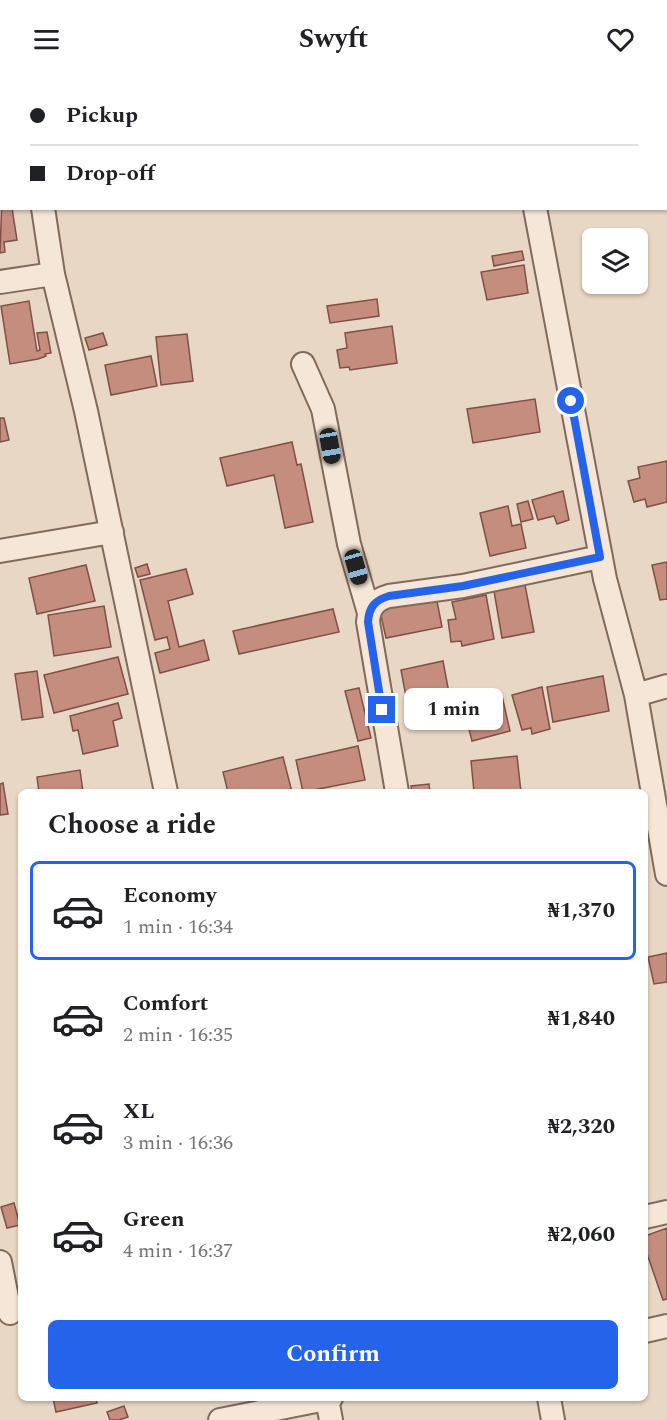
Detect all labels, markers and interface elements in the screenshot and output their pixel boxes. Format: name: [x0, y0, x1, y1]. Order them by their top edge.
text: Swyft: [299, 18, 368, 60]
icon: menu: [30, 23, 63, 56]
icon: heart: [604, 23, 637, 56]
text: Pickup: [66, 99, 138, 132]
text: Drop-off: [66, 157, 155, 190]
map controls: [582, 228, 648, 294]
button: layers: [582, 228, 648, 294]
route start: [557, 387, 584, 414]
car: [318, 427, 342, 465]
car: [342, 547, 370, 587]
callout: 1 min: [403, 689, 502, 731]
text: 1 min: [427, 694, 480, 724]
route end: [368, 696, 395, 723]
text: Choose a ride: [48, 804, 216, 846]
text: Economy: [123, 879, 216, 912]
icon: car: [51, 884, 105, 938]
text: ₦1,370: [547, 894, 615, 927]
text: 1 min · 16:34: [123, 912, 233, 942]
text: Comfort: [123, 987, 208, 1020]
icon: car: [51, 992, 105, 1046]
text: ₦1,840: [547, 1002, 615, 1035]
text: 2 min · 16:35: [123, 1020, 233, 1050]
text: XL: [123, 1095, 154, 1128]
icon: car: [51, 1100, 105, 1154]
text: ₦2,320: [547, 1110, 615, 1143]
text: 3 min · 16:36: [123, 1128, 233, 1158]
text: Green: [123, 1203, 185, 1236]
icon: car: [51, 1208, 105, 1262]
text: ₦2,060: [547, 1218, 615, 1251]
text: 4 min · 16:37: [123, 1236, 233, 1266]
button: Confirm: [48, 1320, 618, 1389]

